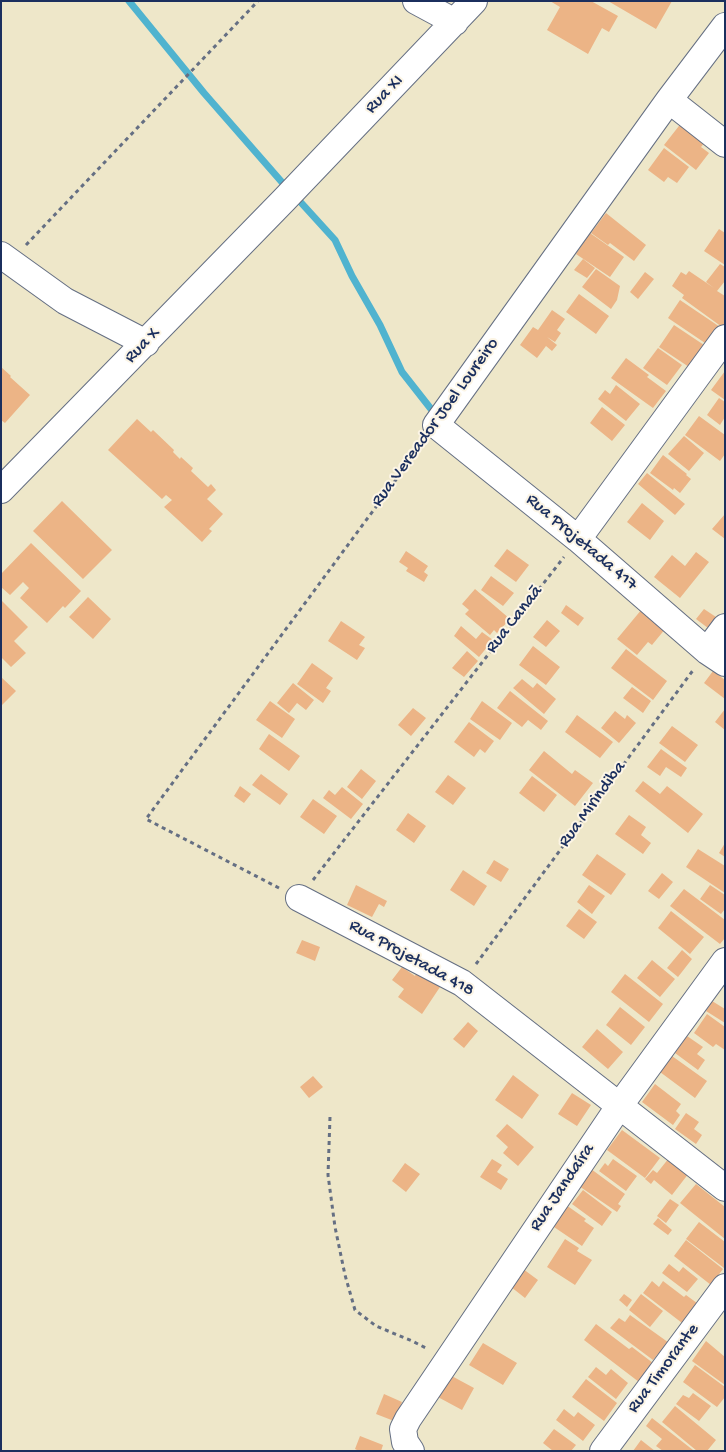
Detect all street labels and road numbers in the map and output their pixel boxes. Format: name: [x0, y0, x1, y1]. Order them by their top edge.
street label: Rua XI: [361, 71, 409, 119]
street label: Rua X: [121, 324, 165, 368]
street label: Rua Vereador Joel Loureiro: [367, 334, 505, 512]
street label: Rua Projetada 417: [521, 490, 641, 596]
street label: Rua Canaã: [482, 582, 548, 658]
street label: Rua Mirindiba: [554, 758, 632, 852]
street label: Rua Projetada 418: [344, 916, 478, 1002]
street label: Rua Jandaíra: [526, 1140, 600, 1236]
street label: Rua Timorante: [623, 1320, 705, 1418]

